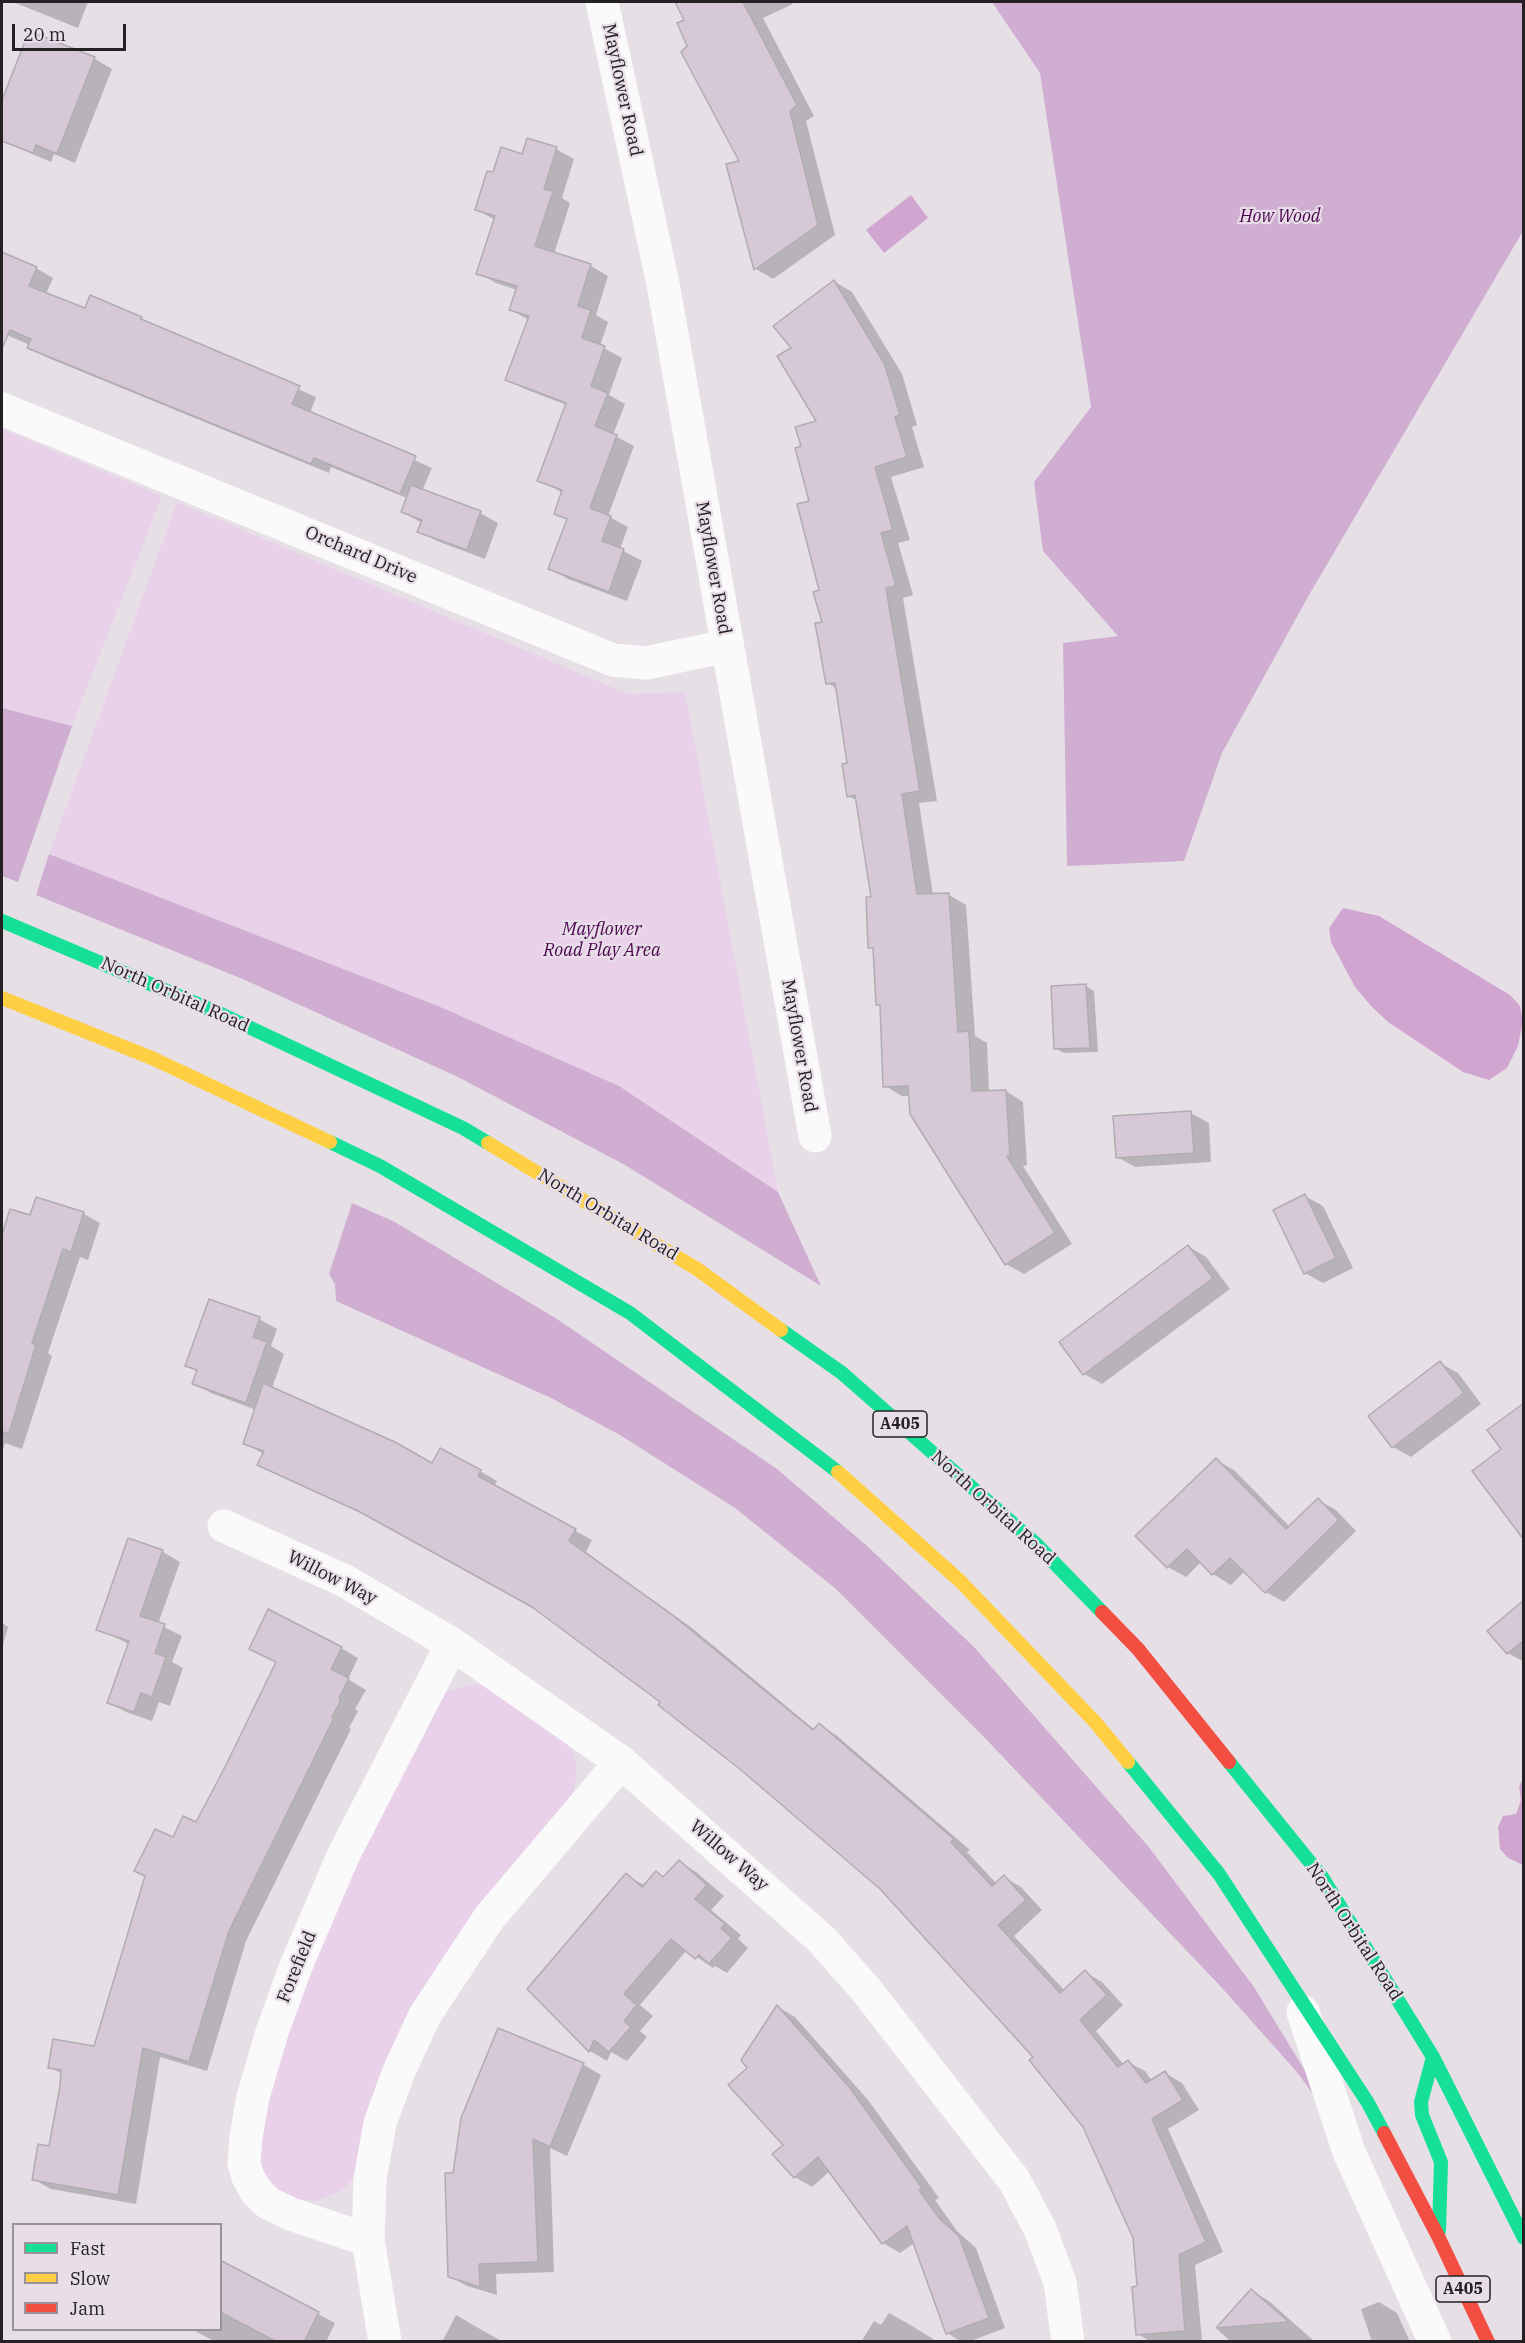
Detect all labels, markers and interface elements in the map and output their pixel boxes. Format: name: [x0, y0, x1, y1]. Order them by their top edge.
scale bar: [15, 12, 129, 50]
street label: Mayflower Road: [597, 22, 647, 158]
text: 20 m: [23, 23, 66, 46]
park label: How Wood: [1239, 206, 1321, 228]
street label: Mayflower Road: [691, 500, 735, 636]
street label: Orchard Drive: [302, 522, 420, 588]
park label: Mayflower Road Play Area: [543, 919, 661, 962]
street label: North Orbital Road: [98, 953, 252, 1037]
street label: Mayflower Road: [777, 978, 821, 1114]
street label: North Orbital Road: [534, 1165, 682, 1265]
road number: A405: [873, 1411, 927, 1437]
street label: North Orbital Road: [926, 1446, 1060, 1570]
street label: Willow Way: [284, 1546, 380, 1610]
street label: Willow Way: [685, 1816, 773, 1896]
street label: North Orbital Road: [1301, 1859, 1407, 2005]
street label: Forefield: [273, 1928, 321, 2006]
legend: [12, 2223, 222, 2331]
text: Fast: [70, 2237, 105, 2260]
text: Slow: [70, 2267, 110, 2290]
road number: A405: [1436, 2276, 1490, 2302]
text: Jam: [70, 2297, 105, 2320]

